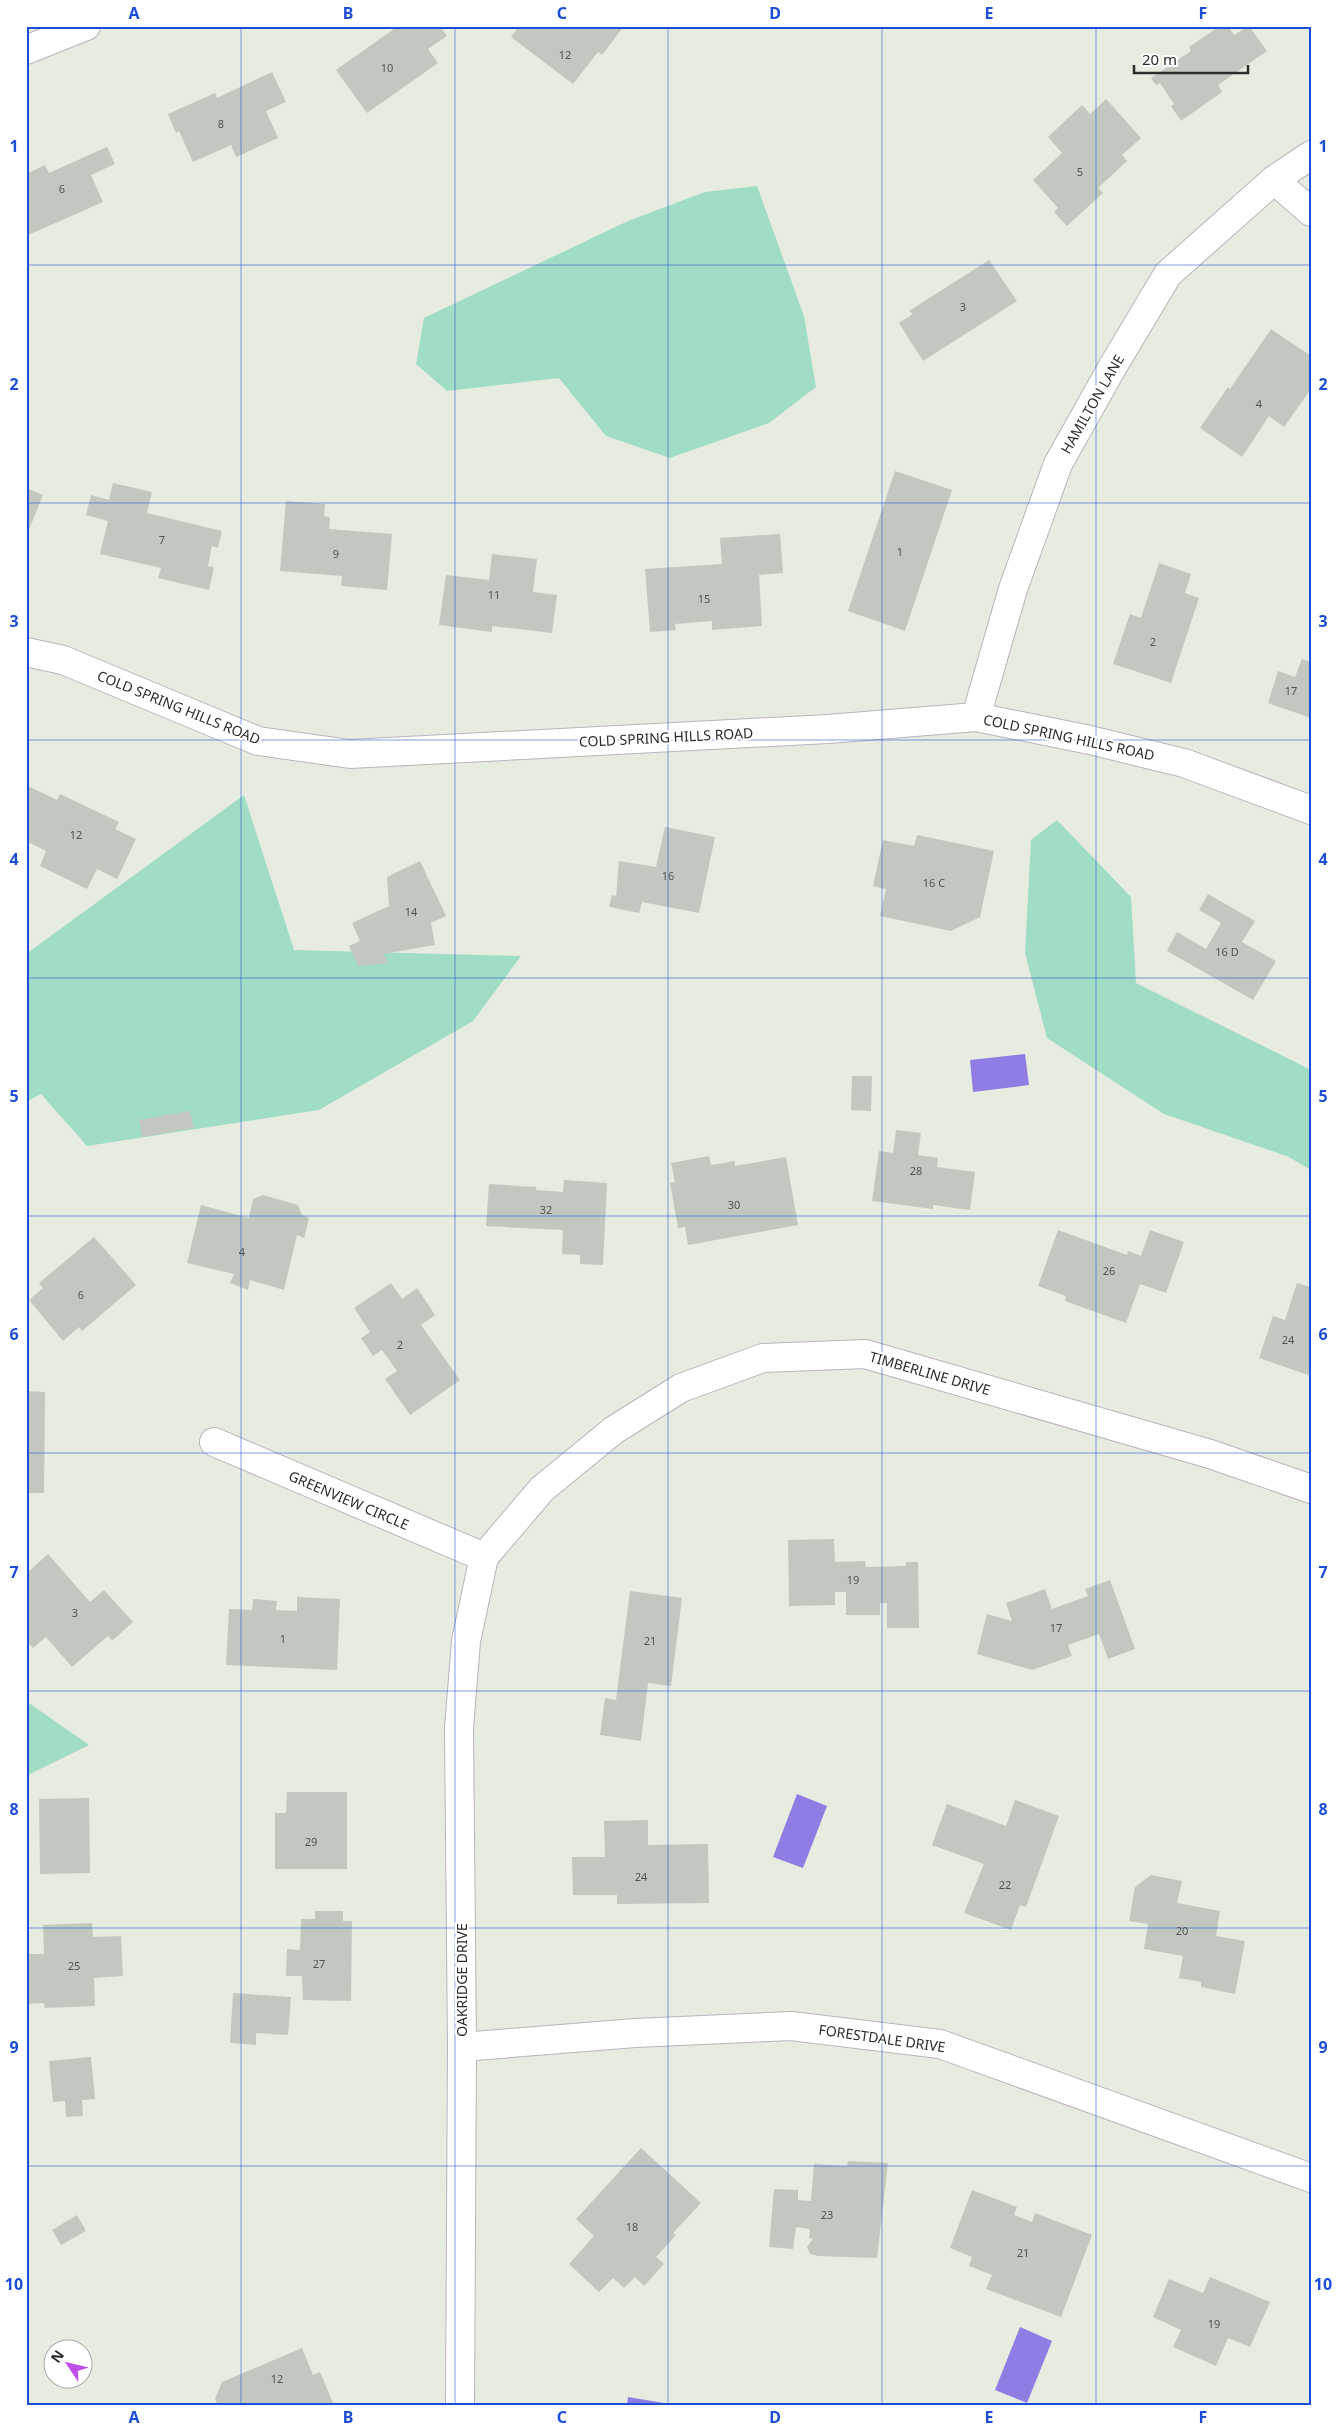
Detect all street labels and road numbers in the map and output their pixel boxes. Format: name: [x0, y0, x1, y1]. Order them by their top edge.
street label: HAMILTON LANE: [1056, 351, 1128, 457]
street label: COLD SPRING HILLS ROAD: [95, 666, 263, 748]
street label: COLD SPRING HILLS ROAD: [982, 710, 1156, 764]
street label: COLD SPRING HILLS ROAD: [578, 723, 754, 751]
street label: TIMBERLINE DRIVE: [867, 1347, 993, 1399]
street label: GREENVIEW CIRCLE: [286, 1466, 412, 1534]
street label: OAKRIDGE DRIVE: [452, 1923, 471, 2037]
street label: FORESTDALE DRIVE: [817, 2020, 947, 2056]

